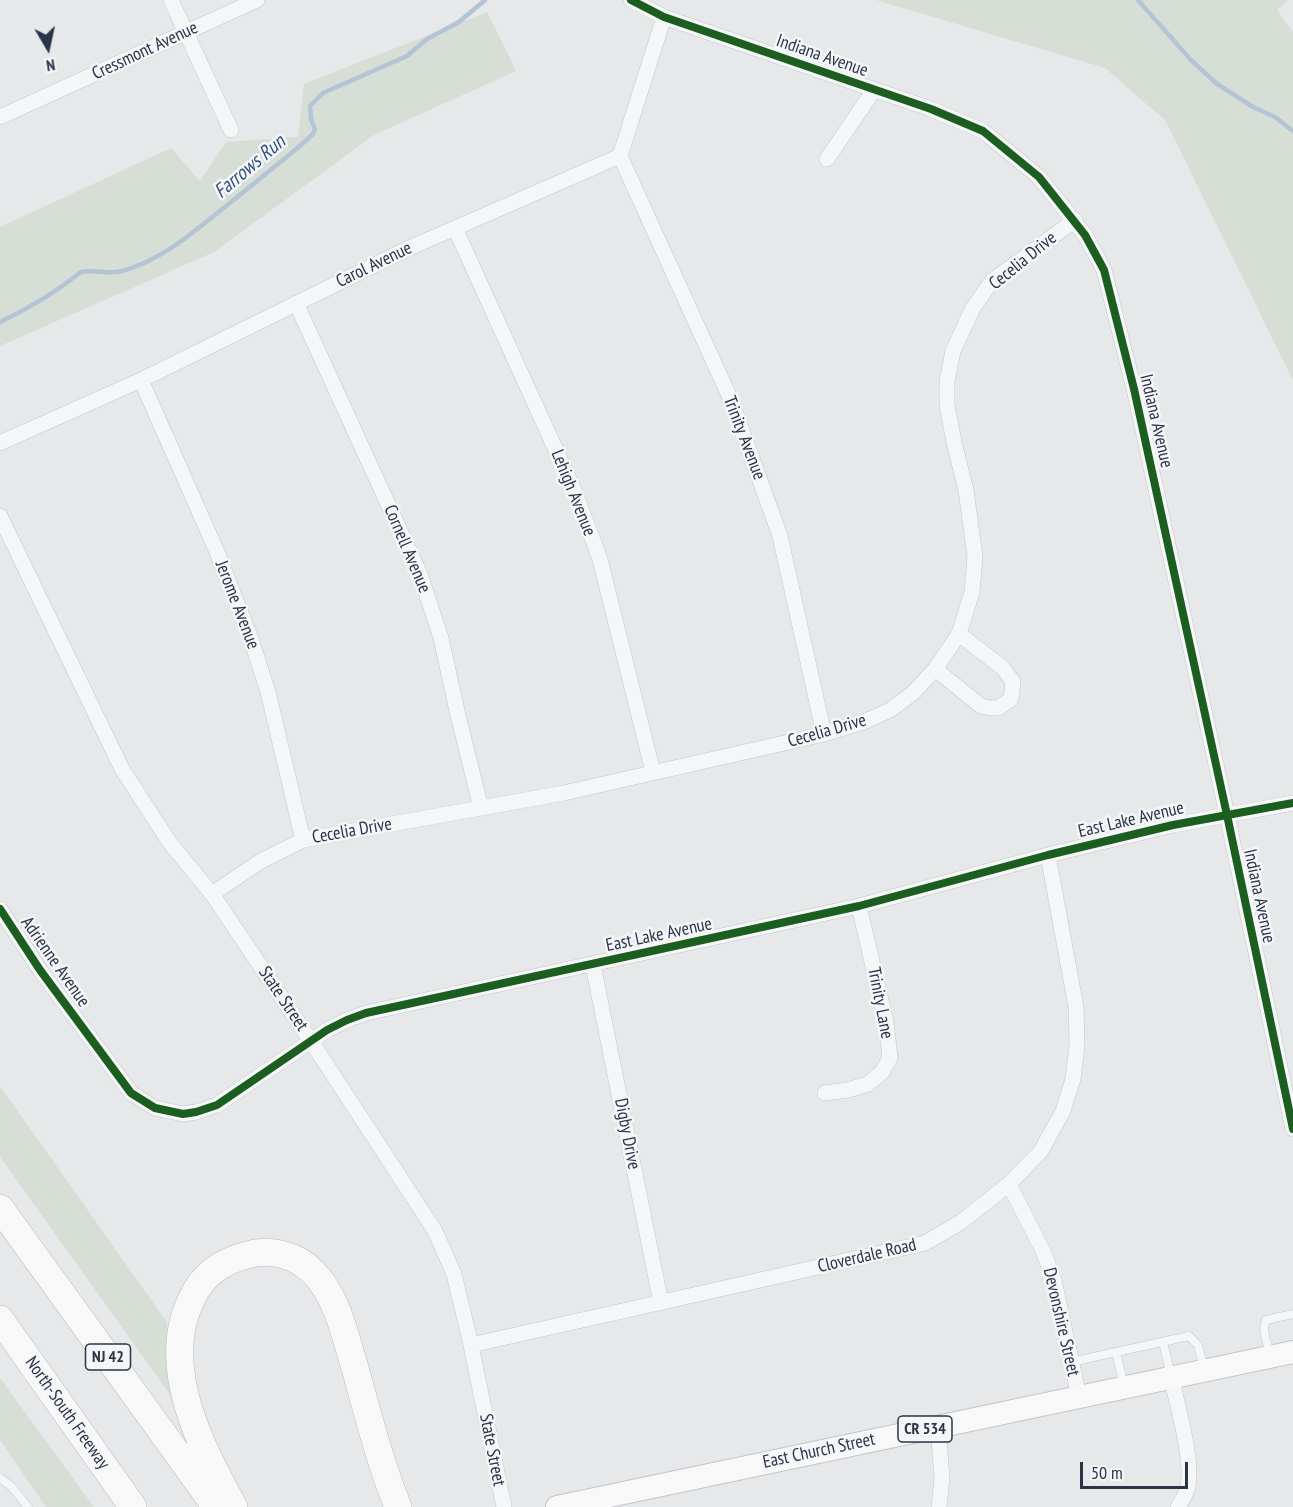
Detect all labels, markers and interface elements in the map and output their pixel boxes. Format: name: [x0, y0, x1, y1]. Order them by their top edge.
street label: Cressmont Avenue: [89, 17, 201, 85]
north arrow: [18, 18, 78, 78]
street label: Indiana Avenue: [773, 30, 871, 82]
text: N: [45, 55, 57, 76]
water label: Farrows Run: [210, 130, 290, 204]
street label: Cecelia Drive: [985, 227, 1061, 295]
street label: Carol Avenue: [333, 237, 415, 293]
street label: Indiana Avenue: [1135, 372, 1177, 470]
street label: Trinity Avenue: [718, 393, 770, 483]
street label: Lehigh Avenue: [546, 447, 600, 539]
street label: Cornell Avenue: [379, 502, 435, 596]
street label: Jerome Avenue: [210, 558, 264, 652]
street label: Cecelia Drive: [785, 710, 869, 752]
street label: East Lake Avenue: [1076, 797, 1186, 843]
street label: Cecelia Drive: [311, 813, 393, 849]
street label: Indiana Avenue: [1239, 847, 1279, 945]
street label: Adrienne Avenue: [16, 913, 94, 1011]
street label: East Lake Avenue: [604, 913, 714, 957]
street label: State Street: [254, 963, 312, 1035]
street label: Trinity Lane: [862, 965, 898, 1041]
street label: Digby Drive: [610, 1097, 644, 1171]
street label: Cloverdale Road: [816, 1234, 918, 1278]
street label: Devonshire Street: [1038, 1266, 1084, 1378]
road number: NJ 42: [86, 1344, 130, 1370]
street label: North-South Freeway: [20, 1353, 114, 1473]
street label: State Street: [474, 1412, 510, 1488]
road number: CR 534: [898, 1416, 952, 1442]
street label: East Church Street: [761, 1429, 877, 1473]
scale bar: [1083, 1450, 1191, 1488]
text: 50 m: [1091, 1461, 1123, 1484]

